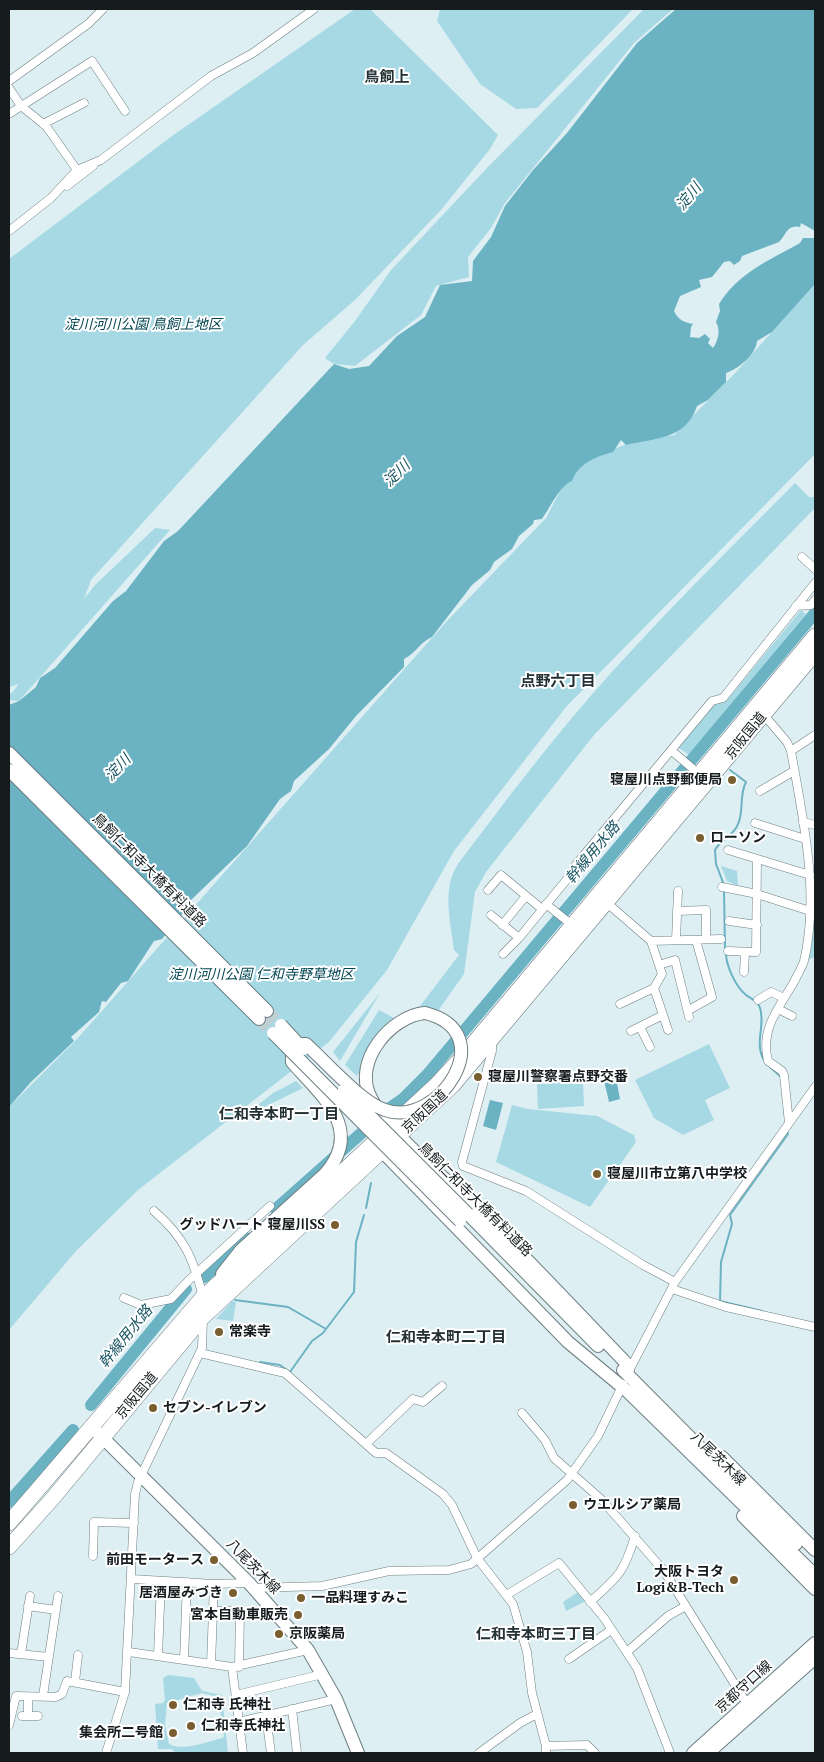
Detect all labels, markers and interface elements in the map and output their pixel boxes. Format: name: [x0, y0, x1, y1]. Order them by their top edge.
district label: 鳥飼上: [365, 69, 409, 87]
water label: 淀川: [672, 180, 706, 214]
park label: 淀川河川公園 鳥飼上地区: [64, 317, 222, 333]
water label: 淀川: [380, 457, 414, 491]
district label: 点野六丁目: [521, 673, 595, 691]
street label: 京阪国道: [722, 709, 770, 763]
water label: 淀川: [101, 751, 135, 785]
place label: 寝屋川点野郵便局: [610, 772, 722, 788]
marker: 寝屋川点野郵便局: [726, 774, 738, 786]
street label: 鳥飼仁和寺大橋有料道路: [89, 811, 209, 931]
water label: 幹線用水路: [562, 818, 624, 888]
place label: ローソン: [710, 830, 766, 846]
marker: ローソン: [694, 832, 706, 844]
park label: 淀川河川公園 仁和寺野草地区: [168, 967, 354, 983]
place label: 寝屋川警察署点野交番: [488, 1069, 628, 1085]
marker: 寝屋川警察署点野交番: [472, 1071, 484, 1083]
street label: 京阪国道: [399, 1087, 451, 1137]
district label: 仁和寺本町一丁目: [219, 1106, 339, 1124]
street label: 鳥飼仁和寺大橋有料道路: [415, 1140, 535, 1260]
place label: 寝屋川市立第八中学校: [607, 1166, 747, 1182]
marker: 寝屋川市立第八中学校: [591, 1168, 603, 1180]
place label: グッドハート 寝屋川SS: [180, 1217, 325, 1233]
marker: グッドハート 寝屋川SS: [329, 1219, 341, 1231]
water label: 幹線用水路: [95, 1302, 157, 1372]
place label: 常楽寺: [229, 1324, 271, 1340]
marker: 常楽寺: [213, 1326, 225, 1338]
district label: 仁和寺本町二丁目: [386, 1329, 506, 1347]
street label: 京阪国道: [113, 1369, 161, 1423]
place label: セブン-イレブン: [163, 1400, 267, 1416]
marker: セブン-イレブン: [147, 1402, 159, 1414]
street label: 八尾茨木線: [687, 1429, 749, 1489]
place label: ウエルシア薬局: [583, 1497, 681, 1513]
marker: ウエルシア薬局: [567, 1499, 579, 1511]
street label: 八尾茨木線: [223, 1536, 283, 1598]
place label: 前田モータース: [106, 1552, 204, 1568]
marker: 前田モータース: [208, 1554, 220, 1566]
place label: 大阪トヨタ Logi&B-Tech: [636, 1564, 724, 1596]
marker: 大阪トヨタ Logi&B-Tech: [728, 1574, 740, 1586]
place label: 居酒屋みづき: [139, 1585, 223, 1601]
marker: 居酒屋みづき: [227, 1587, 239, 1599]
place label: 一品料理すみこ: [311, 1590, 409, 1606]
marker: 一品料理すみこ: [295, 1592, 307, 1604]
place label: 宮本自動車販売: [190, 1607, 288, 1623]
marker: 宮本自動車販売: [292, 1609, 304, 1621]
place label: 京阪薬局: [289, 1626, 345, 1642]
district label: 仁和寺本町三丁目: [476, 1626, 596, 1644]
marker: 京阪薬局: [273, 1628, 285, 1640]
street label: 京都守口線: [712, 1657, 776, 1717]
place label: 仁和寺 氏神社: [183, 1697, 271, 1713]
marker: 仁和寺 氏神社: [167, 1699, 179, 1711]
place label: 仁和寺氏神社: [201, 1718, 285, 1734]
marker: 仁和寺氏神社: [185, 1720, 197, 1732]
place label: 集会所二号館: [79, 1725, 163, 1741]
marker: 集会所二号館: [167, 1727, 179, 1739]

